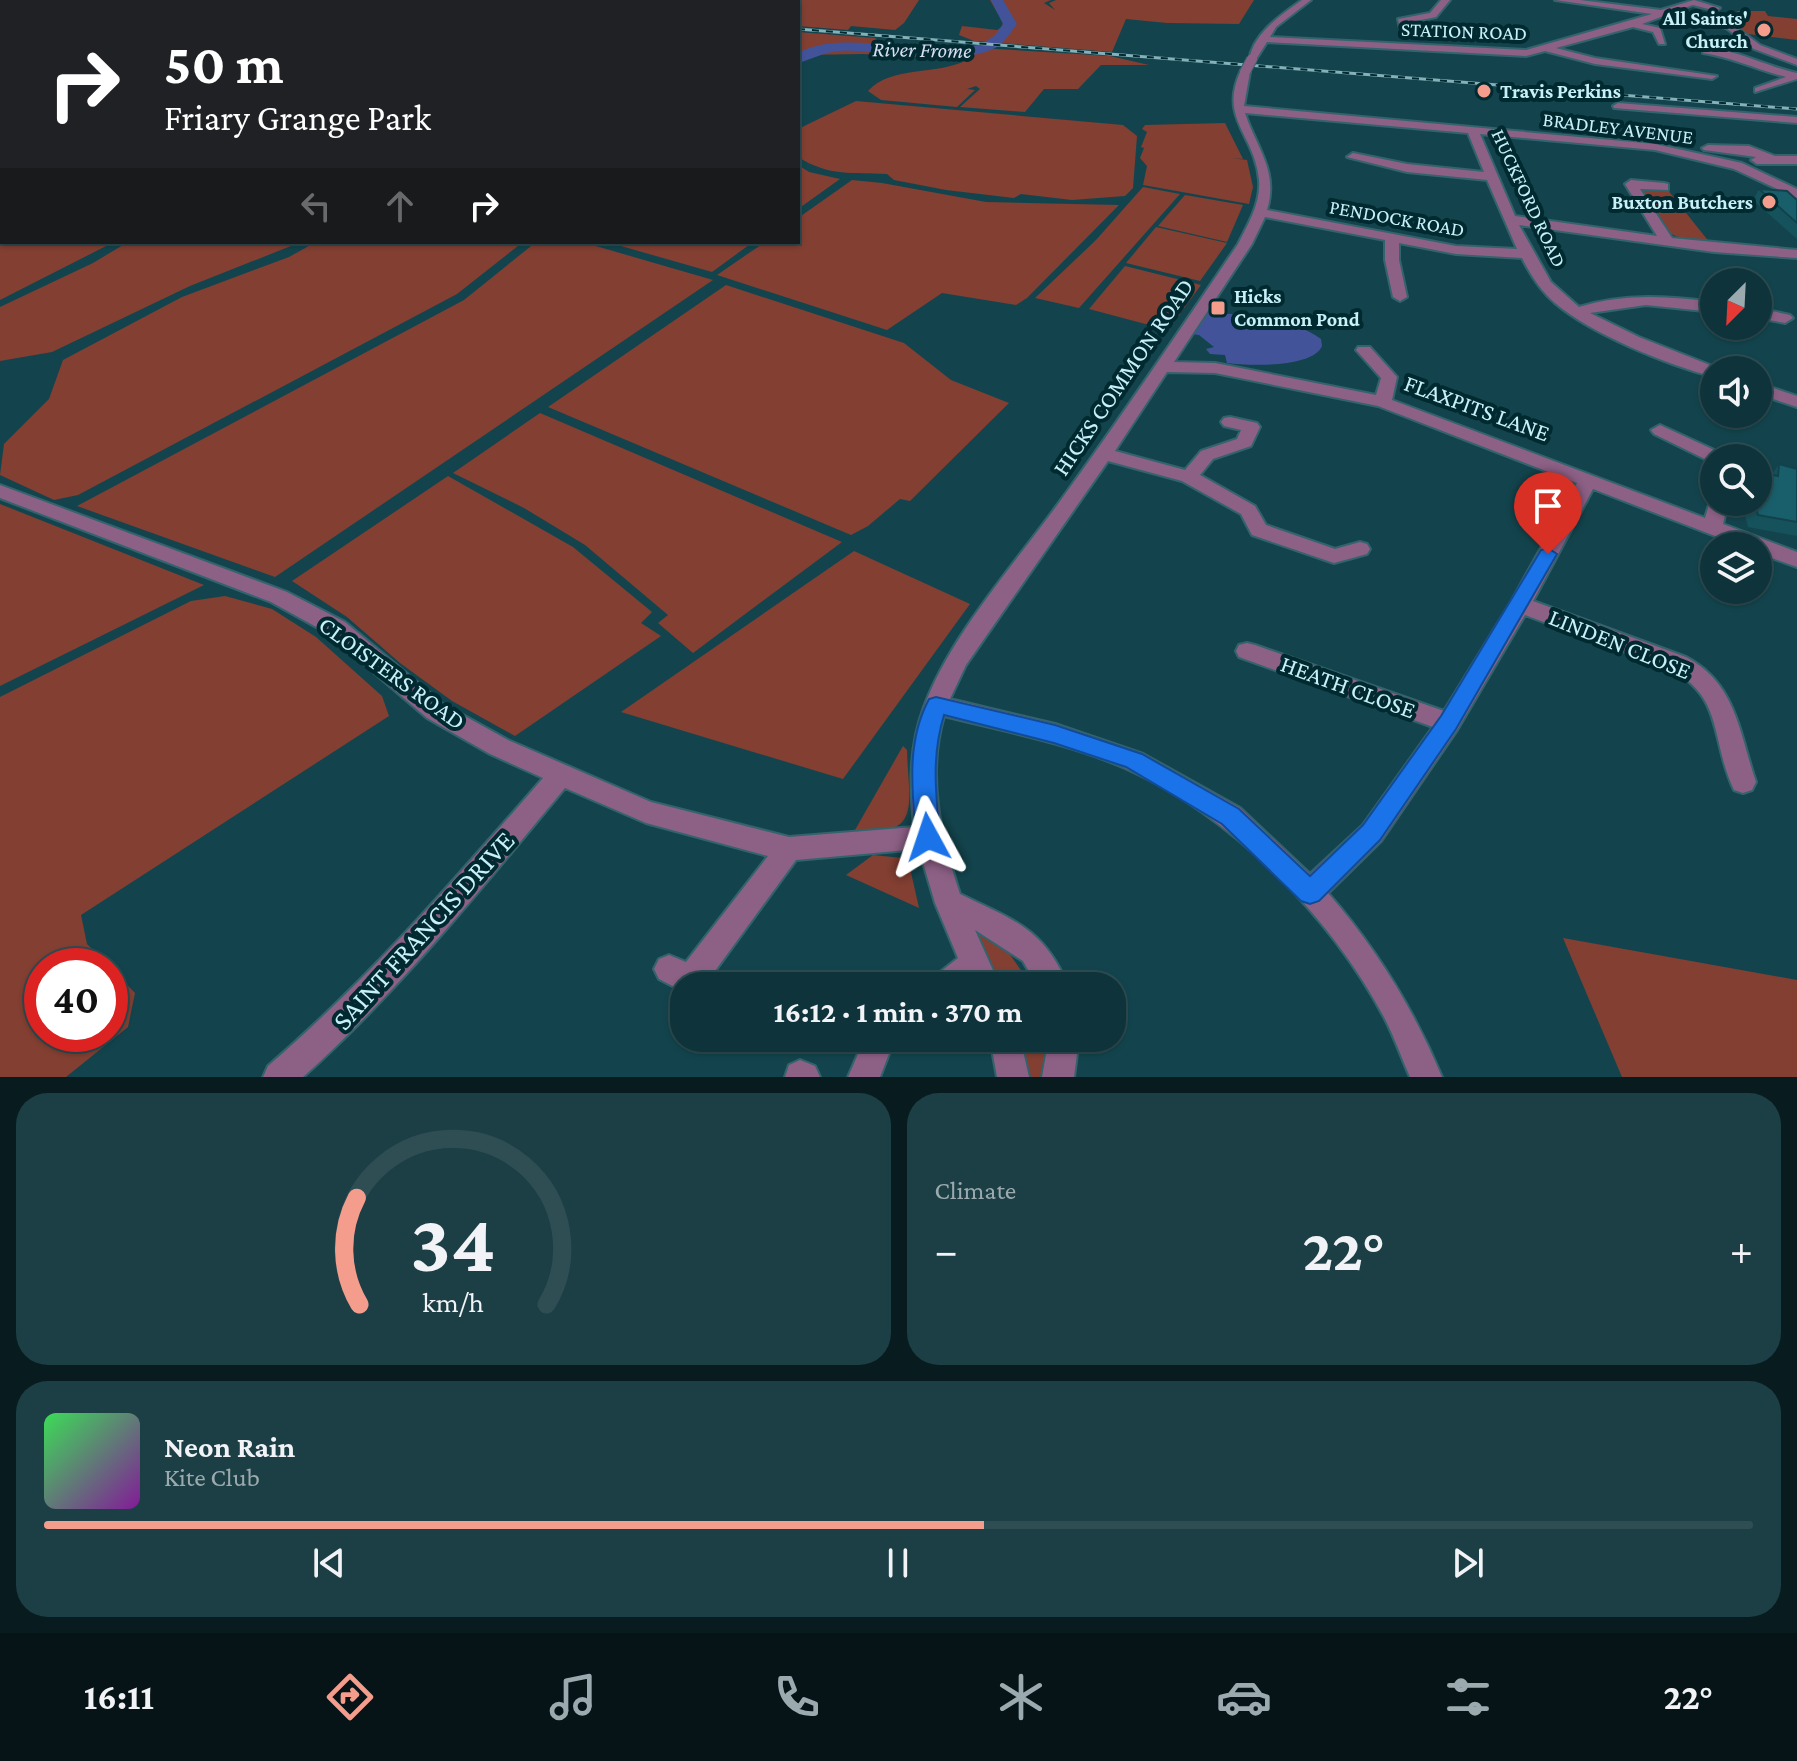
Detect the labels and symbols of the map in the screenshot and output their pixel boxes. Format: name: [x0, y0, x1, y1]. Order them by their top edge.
place label: All Saints' Church: [1662, 7, 1749, 52]
street label: STATION ROAD: [1401, 18, 1527, 44]
marker: All Saints' Church: [1755, 21, 1773, 39]
water label: River Frome: [872, 36, 972, 63]
place label: Travis Perkins: [1500, 80, 1621, 102]
marker: Travis Perkins: [1475, 82, 1493, 100]
street label: BRADLEY AVENUE: [1542, 108, 1695, 148]
street label: HUCKFORD ROAD: [1487, 126, 1571, 270]
place label: Buxton Butchers: [1612, 191, 1753, 213]
marker: Buxton Butchers: [1760, 193, 1778, 211]
street label: PENDOCK ROAD: [1328, 195, 1466, 241]
north arrow: [1700, 268, 1772, 340]
street label: HICKS COMMON ROAD: [1047, 273, 1199, 480]
place label: Hicks Common Pond: [1234, 285, 1360, 330]
marker: Hicks Common Pond: [1209, 299, 1227, 317]
street label: FLAXPITS LANE: [1401, 369, 1554, 446]
pin: [1514, 472, 1582, 554]
street label: LINDEN CLOSE: [1545, 603, 1695, 684]
street label: CLOISTERS ROAD: [314, 611, 471, 735]
street label: HEATH CLOSE: [1277, 650, 1419, 723]
position arrow: [886, 795, 970, 879]
street label: SAINT FRANCIS DRIVE: [326, 825, 521, 1036]
speed limit sign: 40: [24, 948, 128, 1052]

